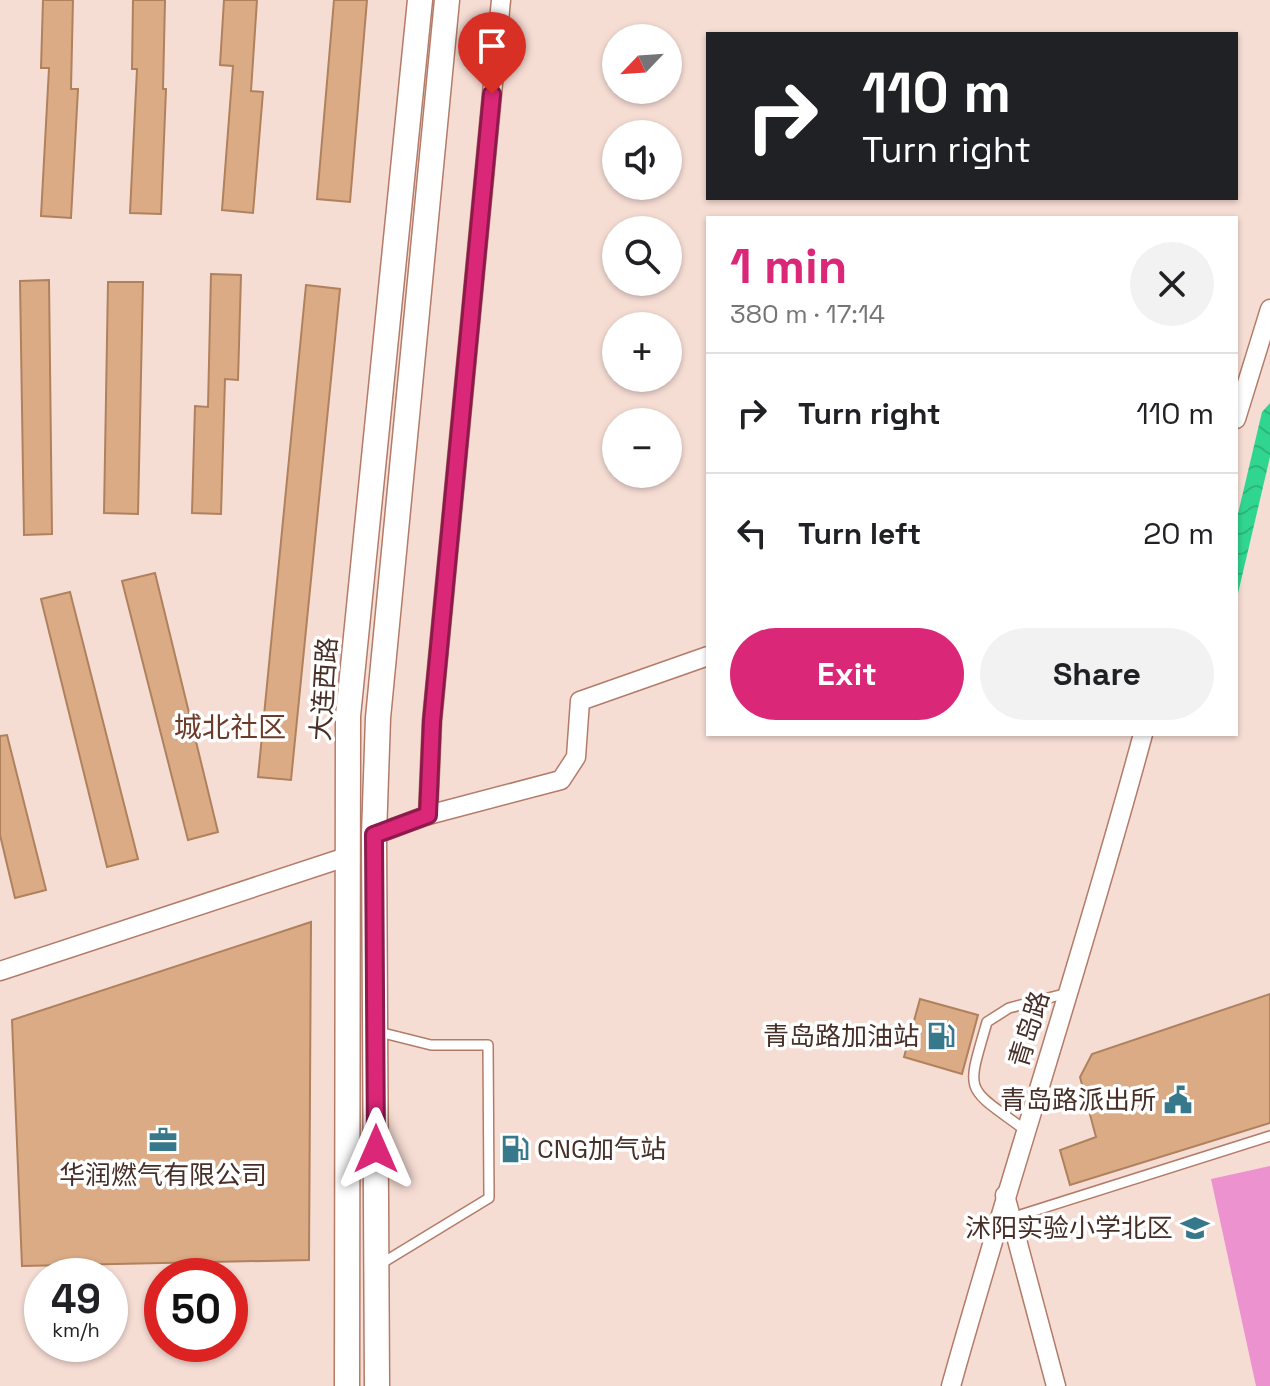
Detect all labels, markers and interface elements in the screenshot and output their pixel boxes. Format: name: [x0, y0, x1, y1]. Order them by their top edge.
pin: [458, 12, 526, 94]
icon: arrive: [470, 24, 514, 68]
north arrow: [602, 24, 682, 104]
map controls: [602, 24, 682, 488]
text: 110 m: [862, 57, 1011, 128]
icon: right: [730, 64, 834, 168]
button: sound: [602, 120, 682, 200]
text: Turn right: [862, 127, 1031, 173]
button: search: [602, 216, 682, 296]
text: 1 min: [730, 236, 847, 297]
button: close: [1130, 242, 1214, 326]
text: 380 m · 17:14: [730, 297, 885, 331]
button: +: [602, 312, 682, 392]
icon: right: [730, 391, 774, 435]
text: Turn right: [798, 394, 941, 433]
text: 110 m: [1136, 394, 1214, 433]
button: −: [602, 408, 682, 488]
icon: left: [730, 511, 774, 555]
text: Turn left: [798, 514, 921, 553]
text: 20 m: [1143, 514, 1214, 553]
button: Exit: [730, 628, 964, 720]
button: Share: [980, 628, 1214, 720]
street label: 大连西路: [303, 636, 345, 742]
district label: 城北社区: [174, 709, 286, 745]
street label: 青岛路: [1001, 987, 1057, 1071]
place label: 青岛路加油站: [763, 1019, 919, 1053]
fuel station icon: 青岛路加油站: [926, 1021, 956, 1051]
place label: 青岛路派出所: [1000, 1083, 1156, 1117]
public building icon: 青岛路派出所: [1163, 1085, 1193, 1115]
position arrow: [334, 1107, 418, 1191]
office icon: 华润燃气有限公司: [148, 1125, 178, 1155]
place label: CNG加气站: [537, 1132, 666, 1166]
fuel station icon: CNG加气站: [500, 1134, 530, 1164]
place label: 华润燃气有限公司: [59, 1158, 267, 1192]
place label: 沭阳实验小学北区: [965, 1211, 1173, 1245]
school or university icon: 沭阳实验小学北区: [1180, 1213, 1210, 1243]
speed limit sign: 50: [144, 1258, 248, 1362]
text: 49: [51, 1274, 101, 1325]
text: km/h: [52, 1317, 100, 1343]

